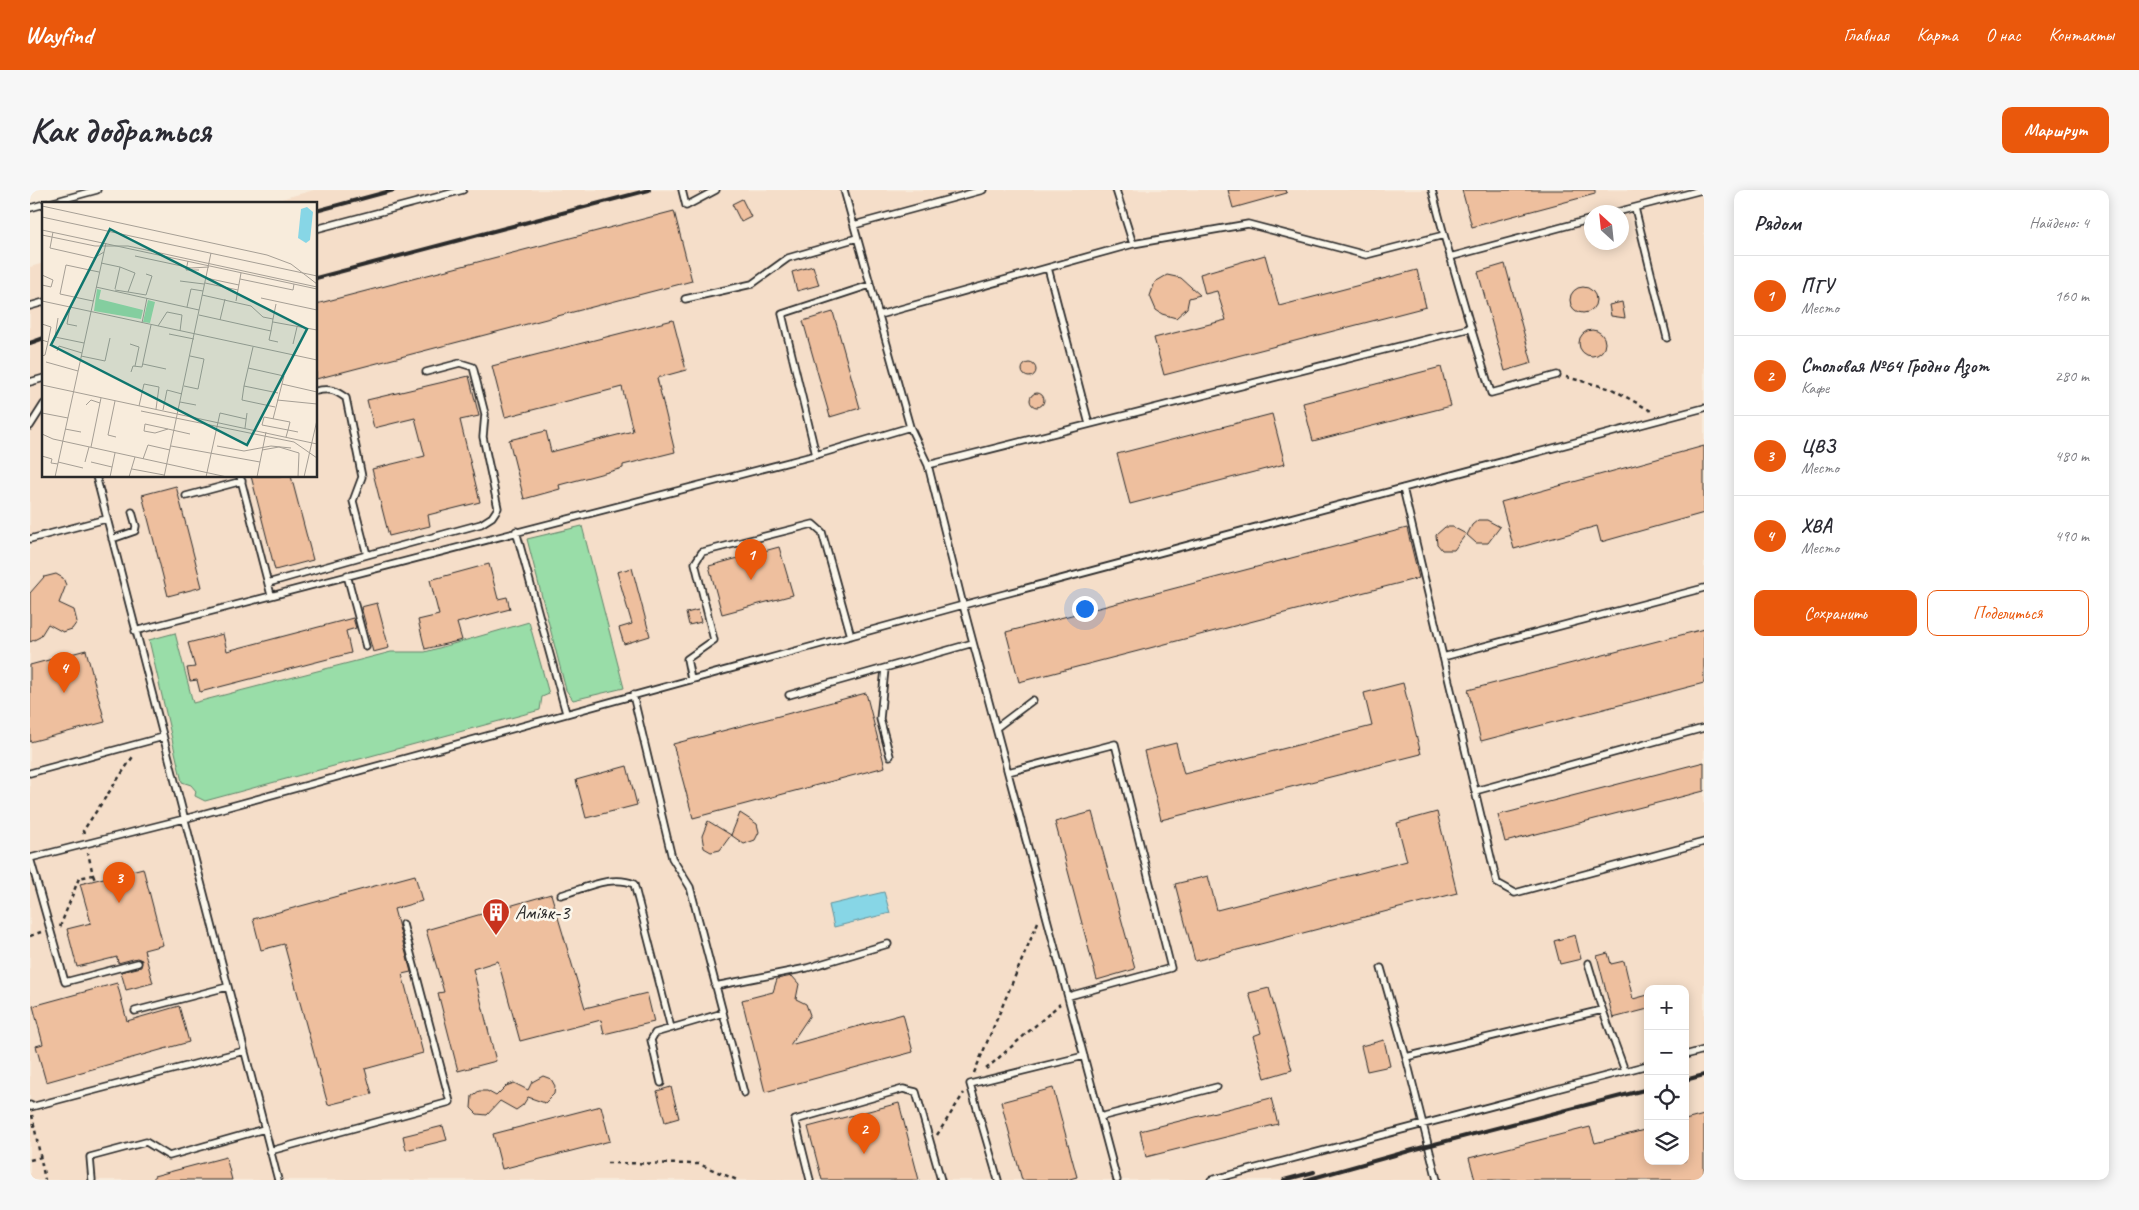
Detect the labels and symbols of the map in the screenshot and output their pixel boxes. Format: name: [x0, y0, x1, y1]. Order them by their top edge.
inset map: [42, 202, 318, 478]
north arrow: [1584, 205, 1629, 250]
pin: 1: [735, 539, 767, 580]
your location: [1072, 596, 1098, 622]
pin: 4: [48, 652, 80, 693]
pin: 3: [103, 862, 135, 903]
building icon: Аміяк-3: [481, 897, 511, 936]
place label: Аміяк-3: [515, 900, 571, 925]
pin: 2: [848, 1113, 880, 1154]

